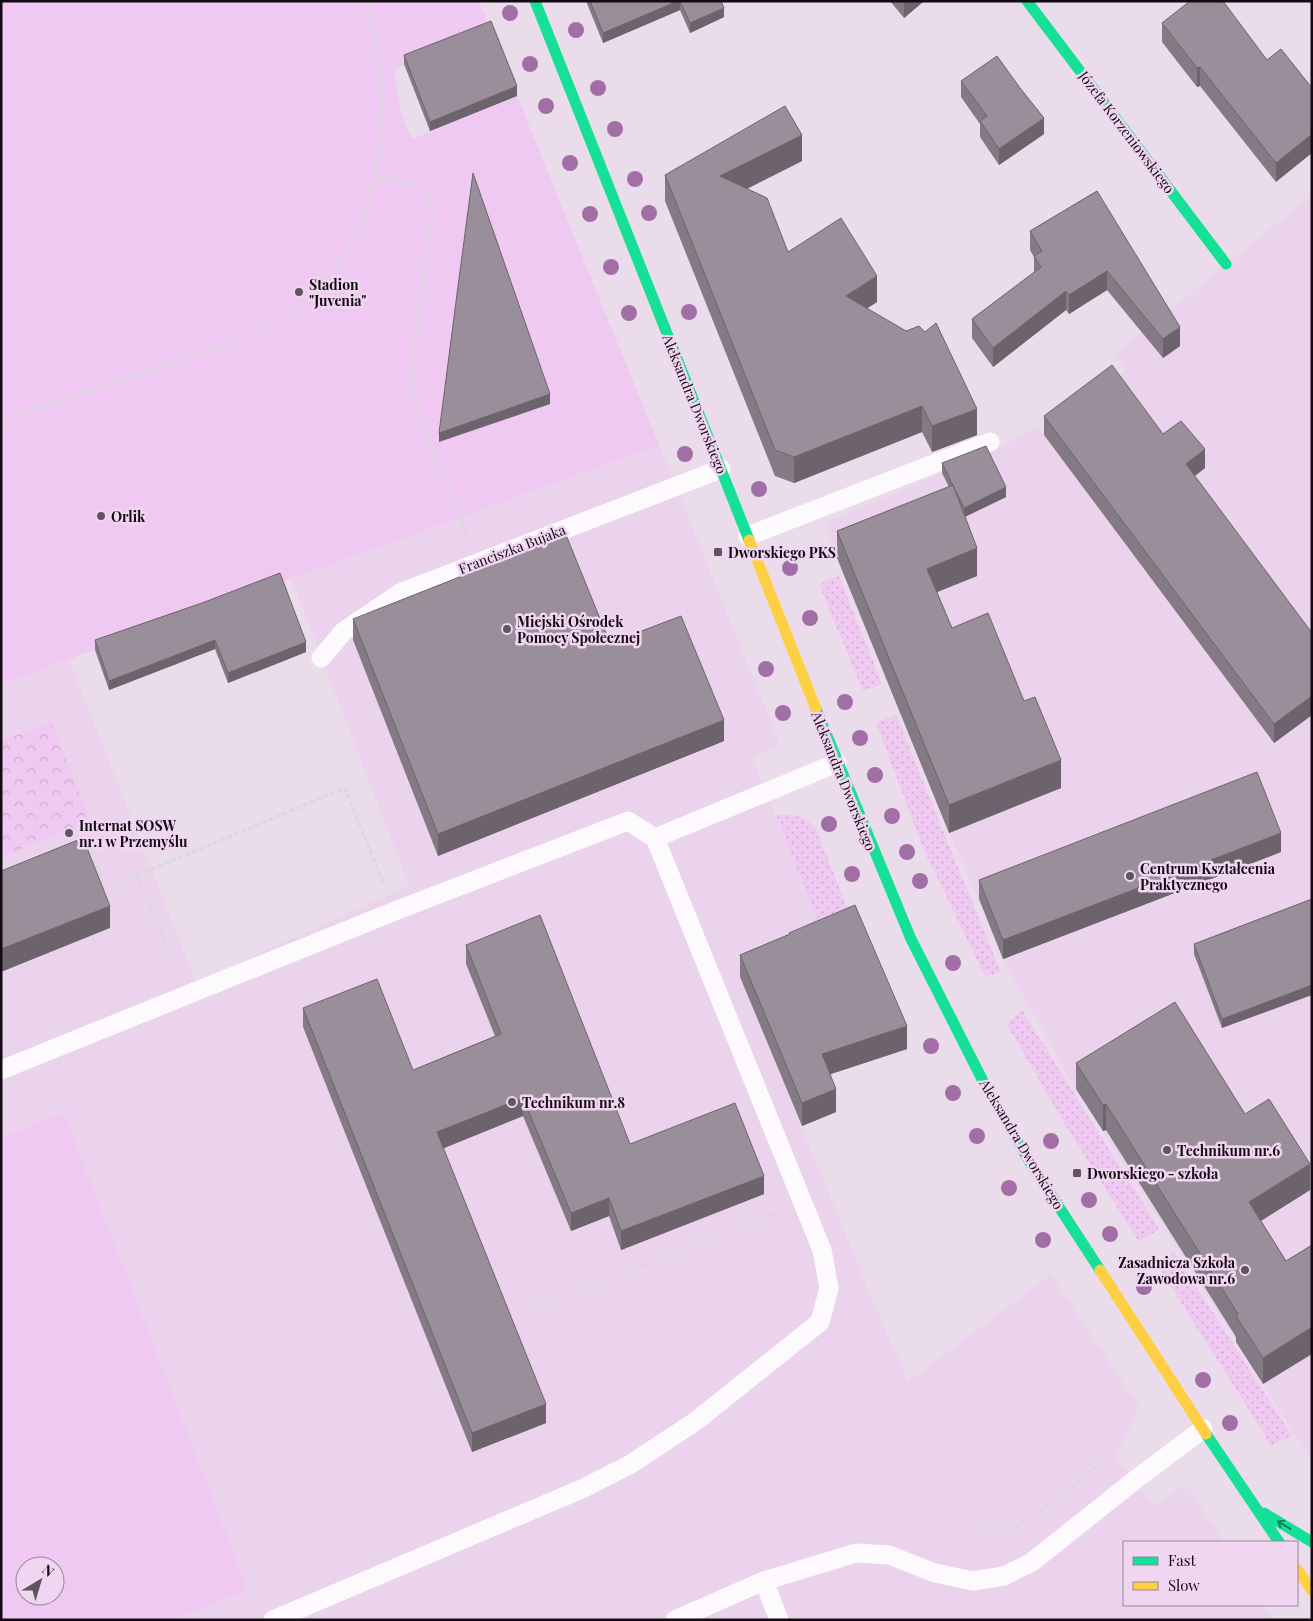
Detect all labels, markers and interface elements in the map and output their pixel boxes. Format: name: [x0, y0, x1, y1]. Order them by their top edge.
street label: Józefa Korzeniowskiego: [1074, 66, 1179, 197]
place label: Stadion "Juvenia": [309, 275, 366, 310]
marker: Stadion "Juvenia": [293, 286, 305, 298]
street label: Aleksandra Dworskiego: [658, 331, 732, 477]
place label: Orlik: [111, 507, 146, 526]
marker: Orlik: [95, 510, 107, 522]
street label: Franciszka Bujaka: [456, 520, 568, 578]
place label: Dworskiego PKS: [728, 543, 836, 562]
marker: Dworskiego PKS: [712, 546, 724, 558]
place label: Miejski Ośrodek Pomocy Społecznej: [517, 612, 640, 647]
marker: Miejski Ośrodek Pomocy Społecznej: [501, 623, 513, 635]
street label: Aleksandra Dworskiego: [807, 708, 881, 854]
place label: Internat SOSW nr.1 w Przemyślu: [79, 816, 188, 851]
marker: Internat SOSW nr.1 w Przemyślu: [63, 827, 75, 839]
place label: Centrum Kształcenia Praktycznego: [1140, 859, 1276, 894]
marker: Centrum Kształcenia Praktycznego: [1124, 870, 1136, 882]
street label: Aleksandra Dworskiego: [975, 1075, 1069, 1213]
place label: Technikum nr.8: [522, 1093, 625, 1112]
marker: Technikum nr.8: [506, 1096, 518, 1108]
place label: Technikum nr.6: [1177, 1141, 1280, 1160]
marker: Technikum nr.6: [1161, 1144, 1173, 1156]
place label: Dworskiego - szkoła: [1087, 1164, 1219, 1183]
marker: Dworskiego - szkoła: [1071, 1167, 1083, 1179]
place label: Zasadnicza Szkoła Zawodowa nr.6: [1118, 1253, 1236, 1288]
marker: Zasadnicza Szkoła Zawodowa nr.6: [1239, 1264, 1251, 1276]
one-way arrow: [1278, 1520, 1292, 1530]
legend: [1123, 1541, 1298, 1606]
text: Fast: [1168, 1550, 1197, 1570]
north arrow: [15, 1556, 65, 1606]
text: N: [38, 1560, 58, 1581]
text: Slow: [1168, 1575, 1200, 1595]

